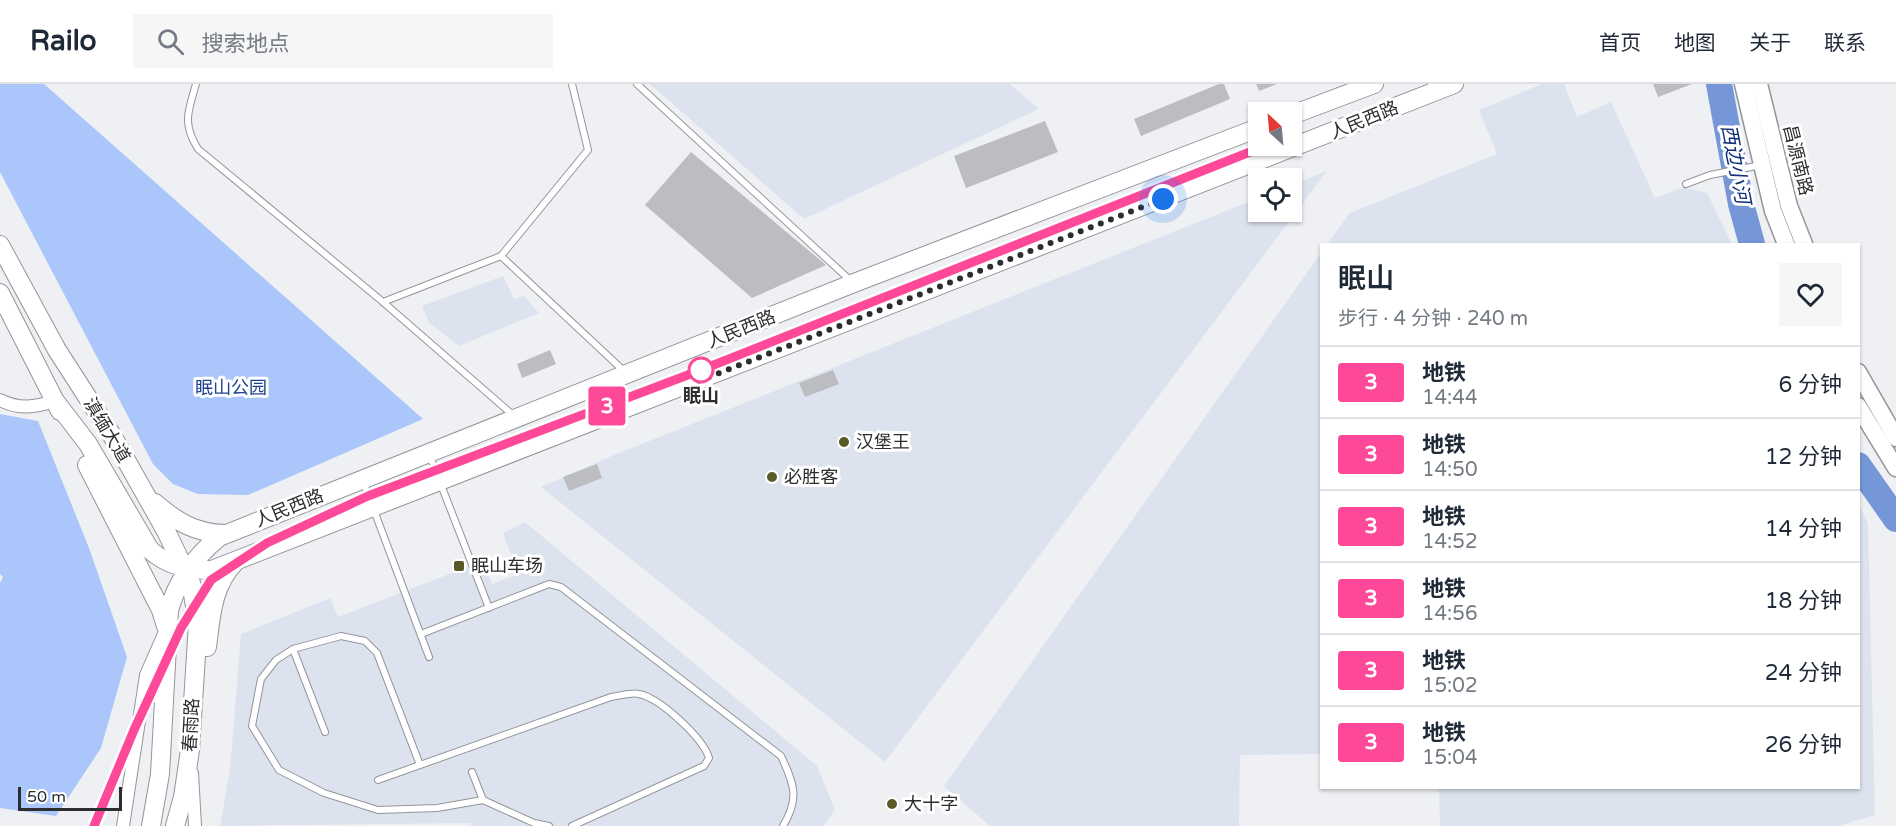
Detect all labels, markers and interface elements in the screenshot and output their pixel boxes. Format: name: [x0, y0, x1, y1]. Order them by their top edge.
search box: [133, 14, 553, 68]
text: Railo: [30, 24, 97, 58]
icon: search: [154, 25, 187, 58]
text: 搜索地点: [202, 31, 290, 57]
text: 首页: [1599, 31, 1641, 56]
text: 地图: [1674, 31, 1716, 56]
text: 关于: [1749, 31, 1791, 56]
text: 联系: [1824, 31, 1866, 56]
street label: 人民西路: [1327, 96, 1401, 144]
north arrow: [1248, 102, 1302, 156]
map controls: [1248, 102, 1302, 222]
street label: 昌源南路: [1779, 122, 1817, 198]
water label: 西边小河: [1716, 123, 1755, 210]
button: locate: [1248, 168, 1302, 222]
your location: [1148, 184, 1178, 214]
text: 眠山: [1338, 262, 1394, 296]
button: heart: [1779, 263, 1842, 326]
street label: 人民西路: [704, 305, 778, 353]
text: 步行 · 4 分钟 · 240 m: [1338, 307, 1528, 331]
marker: 眠山: [688, 357, 714, 383]
text: 地铁: [1422, 360, 1466, 386]
text: 3: [1364, 370, 1378, 395]
text: 6 分钟: [1778, 372, 1842, 398]
park label: 眠山公园: [195, 377, 267, 399]
place label: 眠山: [683, 385, 719, 407]
line badge: 3: [588, 386, 626, 426]
text: 14:44: [1422, 386, 1477, 410]
street label: 滇缅大道: [79, 393, 135, 467]
text: 3: [600, 394, 614, 419]
place label: 汉堡王: [856, 431, 910, 453]
text: 地铁: [1422, 432, 1466, 458]
marker: 汉堡王: [837, 435, 851, 449]
text: 3: [1364, 442, 1378, 467]
text: 12 分钟: [1765, 444, 1842, 470]
text: 14:50: [1422, 458, 1477, 482]
place label: 必胜客: [784, 466, 838, 488]
marker: 必胜客: [765, 470, 779, 484]
street label: 人民西路: [252, 484, 326, 532]
text: 地铁: [1422, 504, 1466, 530]
text: 3: [1364, 514, 1378, 539]
text: 14 分钟: [1765, 516, 1842, 542]
text: 14:52: [1422, 530, 1477, 554]
place label: 眠山车场: [471, 555, 543, 577]
marker: 眠山车场: [452, 559, 466, 573]
text: 地铁: [1422, 576, 1466, 602]
text: 3: [1364, 586, 1378, 611]
text: 18 分钟: [1765, 588, 1842, 614]
text: 14:56: [1422, 602, 1477, 626]
text: 地铁: [1422, 648, 1466, 674]
text: 3: [1364, 658, 1378, 683]
text: 24 分钟: [1765, 660, 1842, 686]
text: 15:02: [1422, 674, 1477, 698]
street label: 春雨路: [179, 697, 203, 753]
text: 地铁: [1422, 720, 1466, 746]
text: 3: [1364, 730, 1378, 755]
text: 26 分钟: [1765, 732, 1842, 758]
text: 15:04: [1422, 746, 1477, 770]
scale bar: [18, 784, 122, 812]
text: 50 m: [27, 787, 66, 807]
place label: 大十字: [904, 793, 958, 815]
marker: 大十字: [885, 797, 899, 811]

